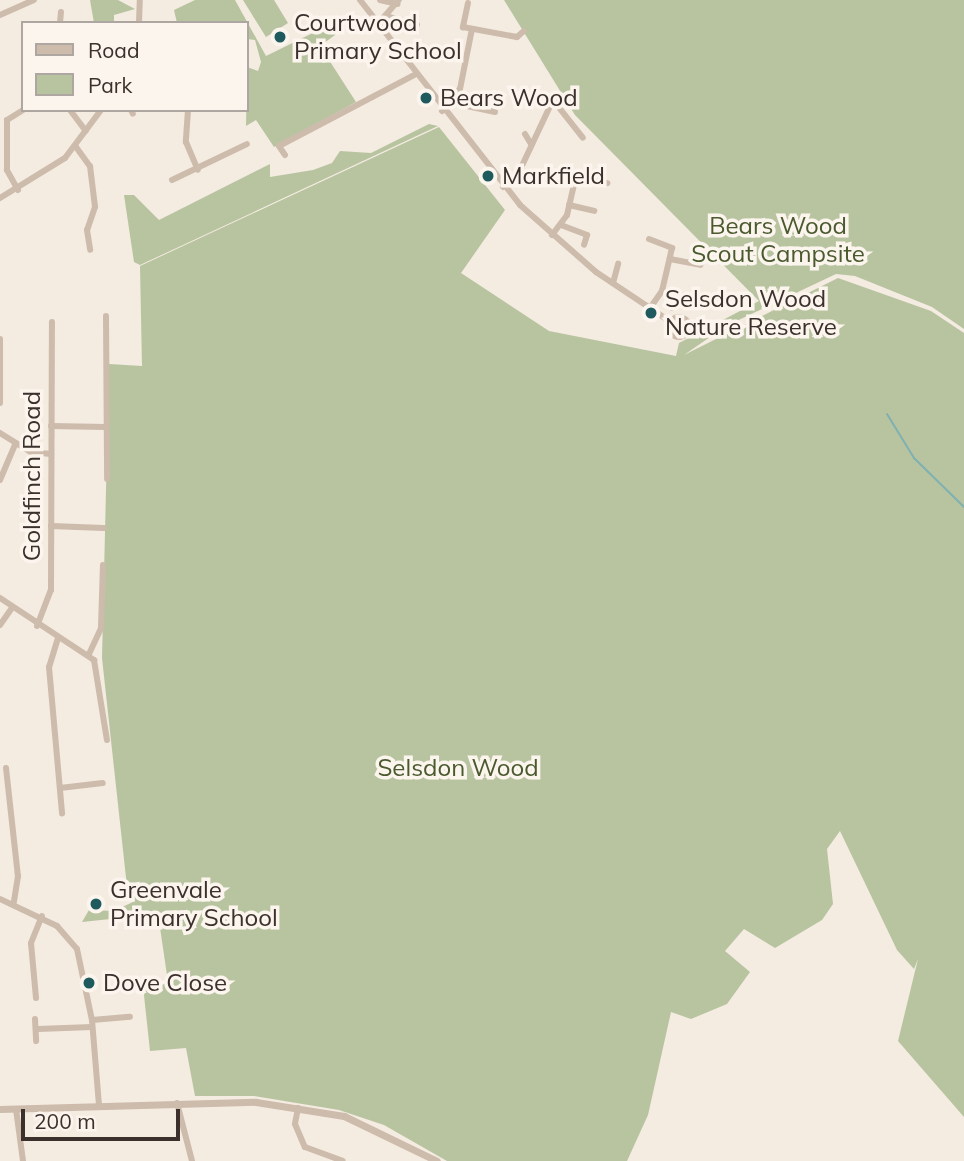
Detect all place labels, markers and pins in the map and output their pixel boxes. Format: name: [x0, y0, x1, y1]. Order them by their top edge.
place label: Courtwood Primary School: [294, 9, 462, 65]
marker: Courtwood Primary School: [272, 29, 288, 45]
place label: Bears Wood: [440, 84, 578, 112]
marker: Bears Wood: [418, 90, 434, 106]
place label: Markfield: [502, 162, 605, 190]
marker: Markfield: [480, 168, 496, 184]
place label: Selsdon Wood Nature Reserve: [665, 285, 837, 341]
marker: Selsdon Wood Nature Reserve: [643, 305, 659, 321]
place label: Greenvale Primary School: [110, 876, 278, 932]
marker: Greenvale Primary School: [88, 896, 104, 912]
place label: Dove Close: [103, 969, 227, 997]
marker: Dove Close: [81, 975, 97, 991]

